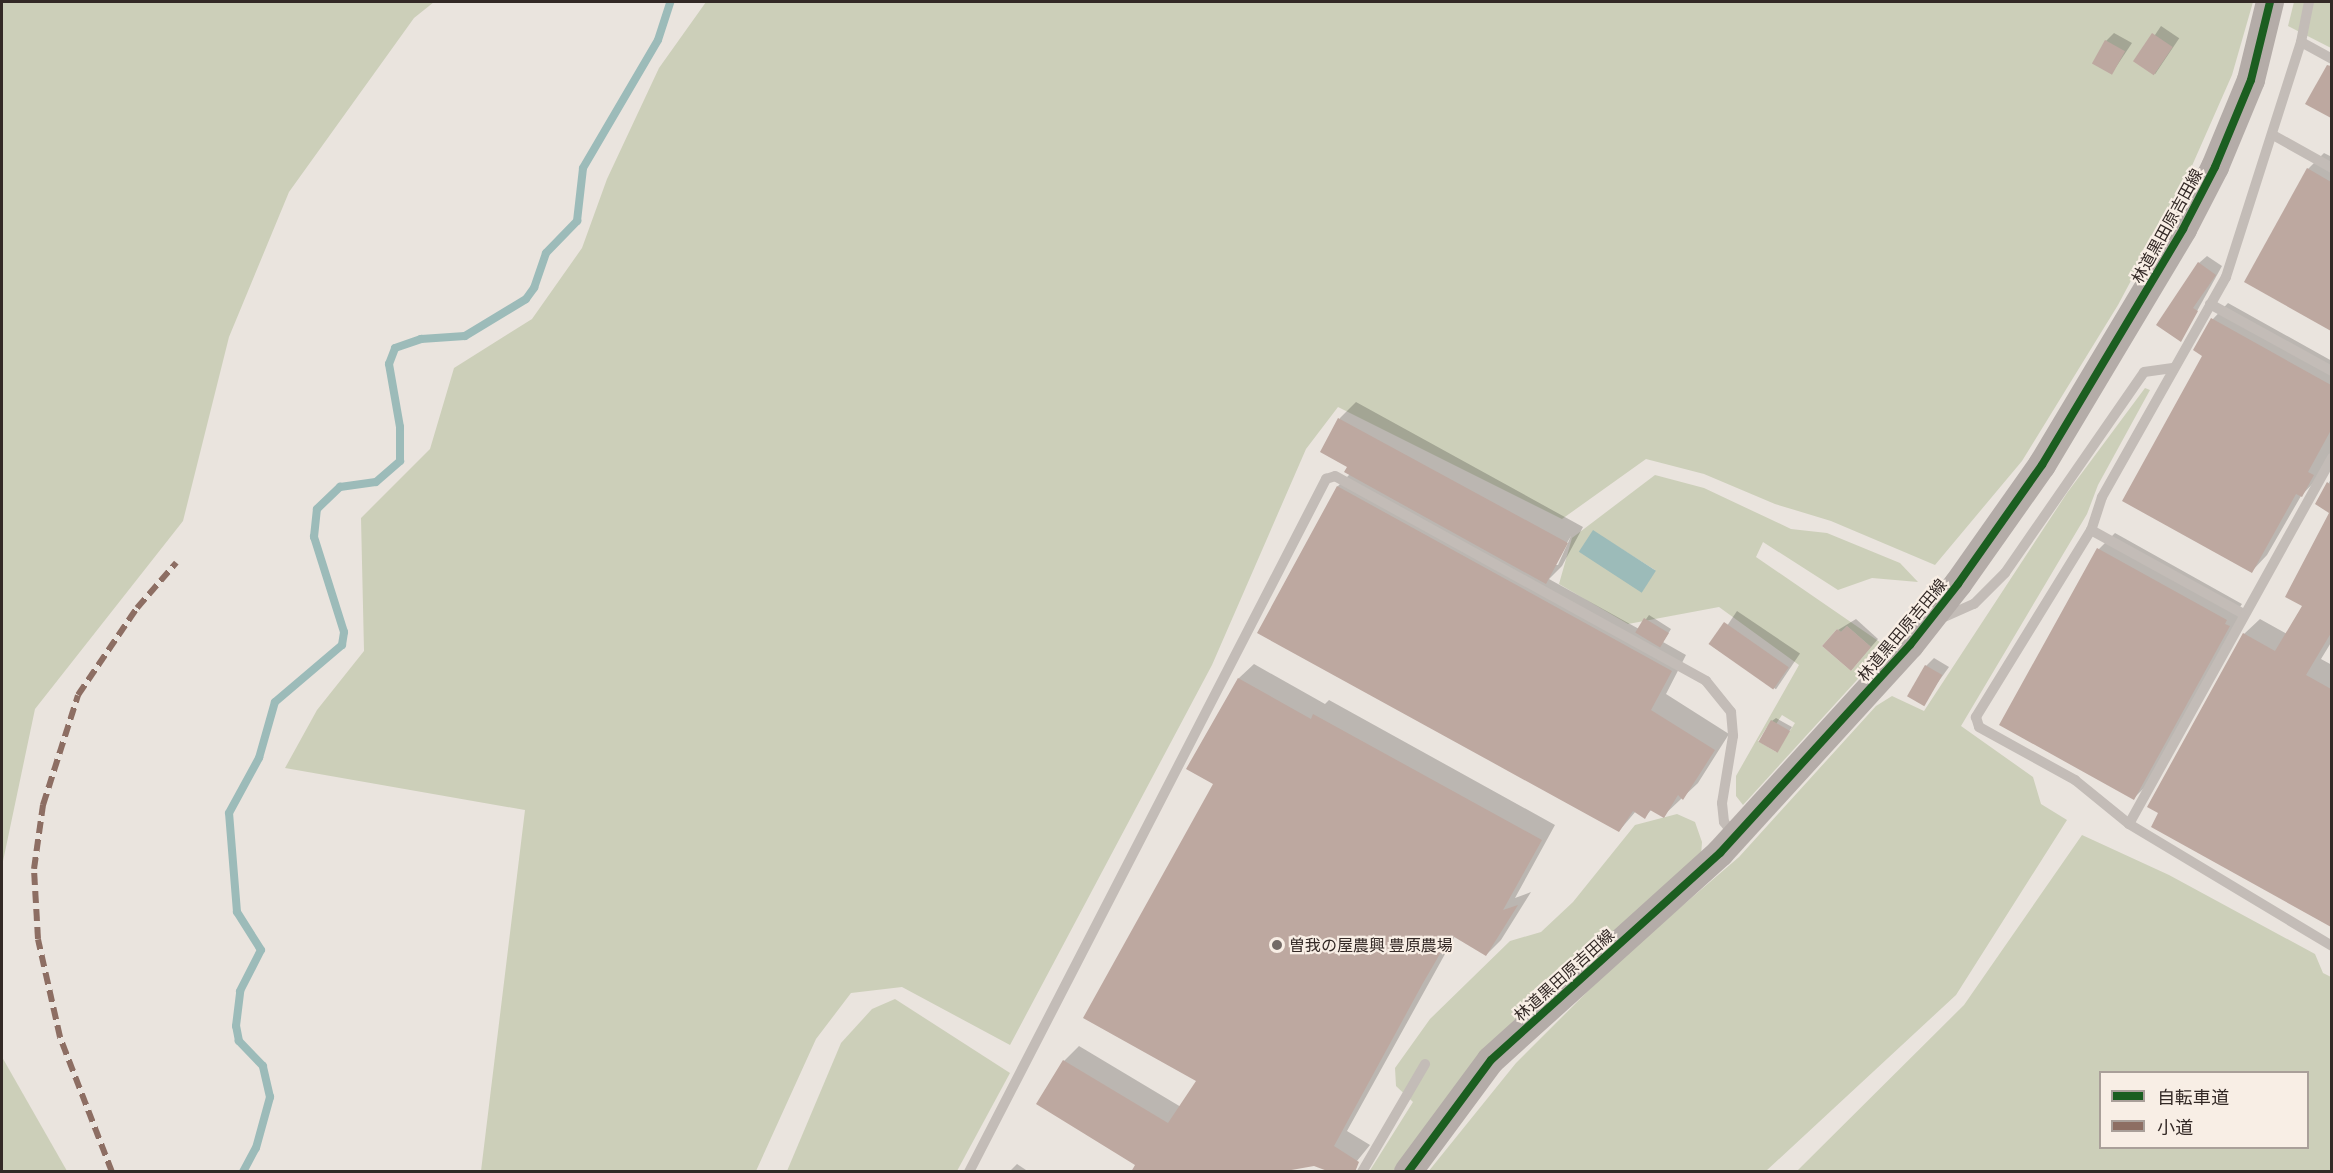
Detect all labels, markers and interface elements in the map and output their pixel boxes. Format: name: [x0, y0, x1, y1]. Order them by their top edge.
street label: 林道黒田原吉田線: [2128, 165, 2206, 287]
street label: 林道黒田原吉田線: [1854, 575, 1950, 685]
street label: 林道黒田原吉田線: [1510, 925, 1618, 1025]
place label: 曽我の屋農興 豊原農場: [1289, 935, 1453, 955]
marker: 曽我の屋農興 豊原農場: [1270, 938, 1284, 952]
legend: [2099, 1071, 2309, 1149]
text: 自転車道: [2157, 1085, 2229, 1110]
text: 小道: [2157, 1115, 2193, 1140]

